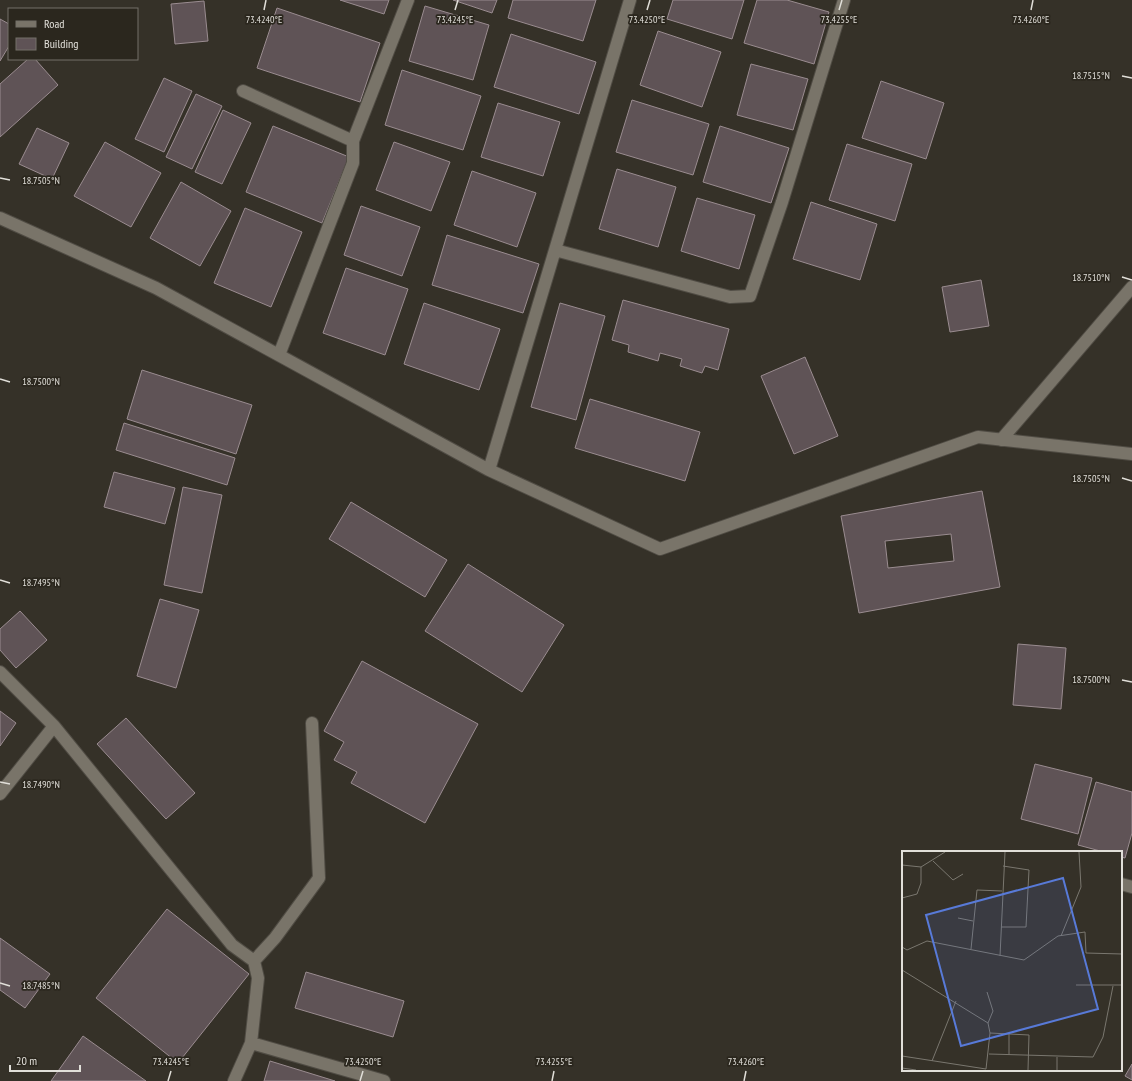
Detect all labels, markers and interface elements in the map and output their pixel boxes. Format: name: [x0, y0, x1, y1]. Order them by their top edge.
legend: [8, 8, 138, 60]
text: 73.4240°E: [246, 13, 282, 26]
text: 73.4245°E: [437, 13, 473, 26]
text: 73.4250°E: [629, 13, 665, 26]
text: 73.4255°E: [821, 13, 857, 26]
text: 73.4260°E: [1013, 13, 1049, 26]
text: Road: [44, 16, 64, 31]
text: Building: [44, 36, 79, 51]
text: 18.7515°N: [1072, 69, 1110, 82]
text: 18.7505°N: [22, 174, 60, 187]
text: 18.7510°N: [1072, 271, 1110, 284]
text: 18.7500°N: [22, 375, 60, 388]
text: 18.7505°N: [1072, 472, 1110, 485]
text: 18.7495°N: [22, 576, 60, 589]
text: 18.7500°N: [1072, 673, 1110, 686]
text: 18.7490°N: [22, 778, 60, 791]
inset map: [902, 851, 1122, 1071]
text: 18.7485°N: [22, 979, 60, 992]
scale bar: [10, 1047, 80, 1073]
text: 20 m: [16, 1053, 37, 1068]
text: 73.4245°E: [153, 1055, 189, 1068]
text: 73.4250°E: [345, 1055, 381, 1068]
text: 73.4255°E: [536, 1055, 572, 1068]
text: 73.4260°E: [728, 1055, 764, 1068]

